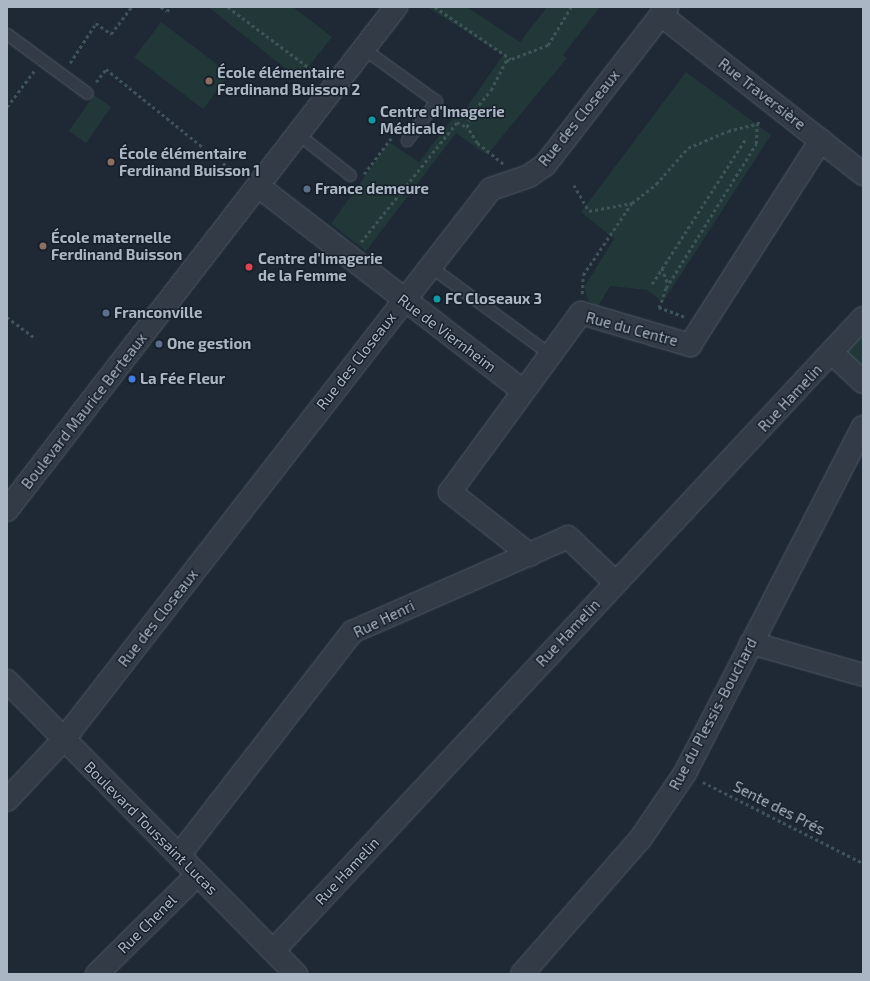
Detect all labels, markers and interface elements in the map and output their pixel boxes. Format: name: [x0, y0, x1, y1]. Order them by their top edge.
street label: Rue Traversière: [715, 54, 809, 134]
place label: École élémentaire Ferdinand Buisson 2: [217, 63, 360, 98]
street label: Rue des Closeaux: [535, 66, 623, 170]
marker: École élémentaire Ferdinand Buisson 2: [204, 76, 214, 86]
place label: Centre d'Imagerie Médicale: [380, 102, 505, 137]
marker: Centre d'Imagerie Médicale: [367, 115, 377, 125]
place label: École élémentaire Ferdinand Buisson 1: [119, 144, 260, 179]
marker: École élémentaire Ferdinand Buisson 1: [106, 157, 116, 167]
place label: France demeure: [315, 180, 429, 198]
marker: France demeure: [302, 184, 312, 194]
place label: École maternelle Ferdinand Buisson: [51, 228, 182, 263]
marker: École maternelle Ferdinand Buisson: [38, 241, 48, 251]
place label: Centre d'Imagerie de la Femme: [258, 249, 383, 284]
marker: Centre d'Imagerie de la Femme: [243, 261, 255, 273]
street label: Rue de Viernheim: [394, 290, 500, 376]
place label: FC Closeaux 3: [445, 290, 542, 308]
marker: FC Closeaux 3: [432, 294, 442, 304]
place label: Franconville: [114, 304, 202, 322]
marker: Franconville: [101, 308, 111, 318]
street label: Rue du Centre: [584, 308, 680, 350]
street label: Rue des Closeaux: [312, 309, 400, 413]
street label: Boulevard Maurice Berteaux: [18, 329, 150, 493]
place label: One gestion: [167, 335, 251, 353]
marker: One gestion: [154, 339, 164, 349]
street label: Rue Hamelin: [754, 361, 826, 435]
place label: La Fée Fleur: [140, 370, 225, 388]
marker: La Fée Fleur: [127, 374, 137, 384]
street label: Rue des Closeaux: [114, 566, 202, 670]
street label: Rue Hamelin: [532, 596, 604, 670]
street label: Rue Henri: [351, 597, 417, 641]
street label: Rue du Plessis-Bouchard: [665, 635, 761, 793]
street label: Boulevard Toussaint Lucas: [81, 758, 221, 898]
street label: Sente des Prés: [730, 777, 828, 839]
street label: Rue Hamelin: [311, 834, 383, 908]
street label: Rue Chenel: [114, 891, 180, 957]

